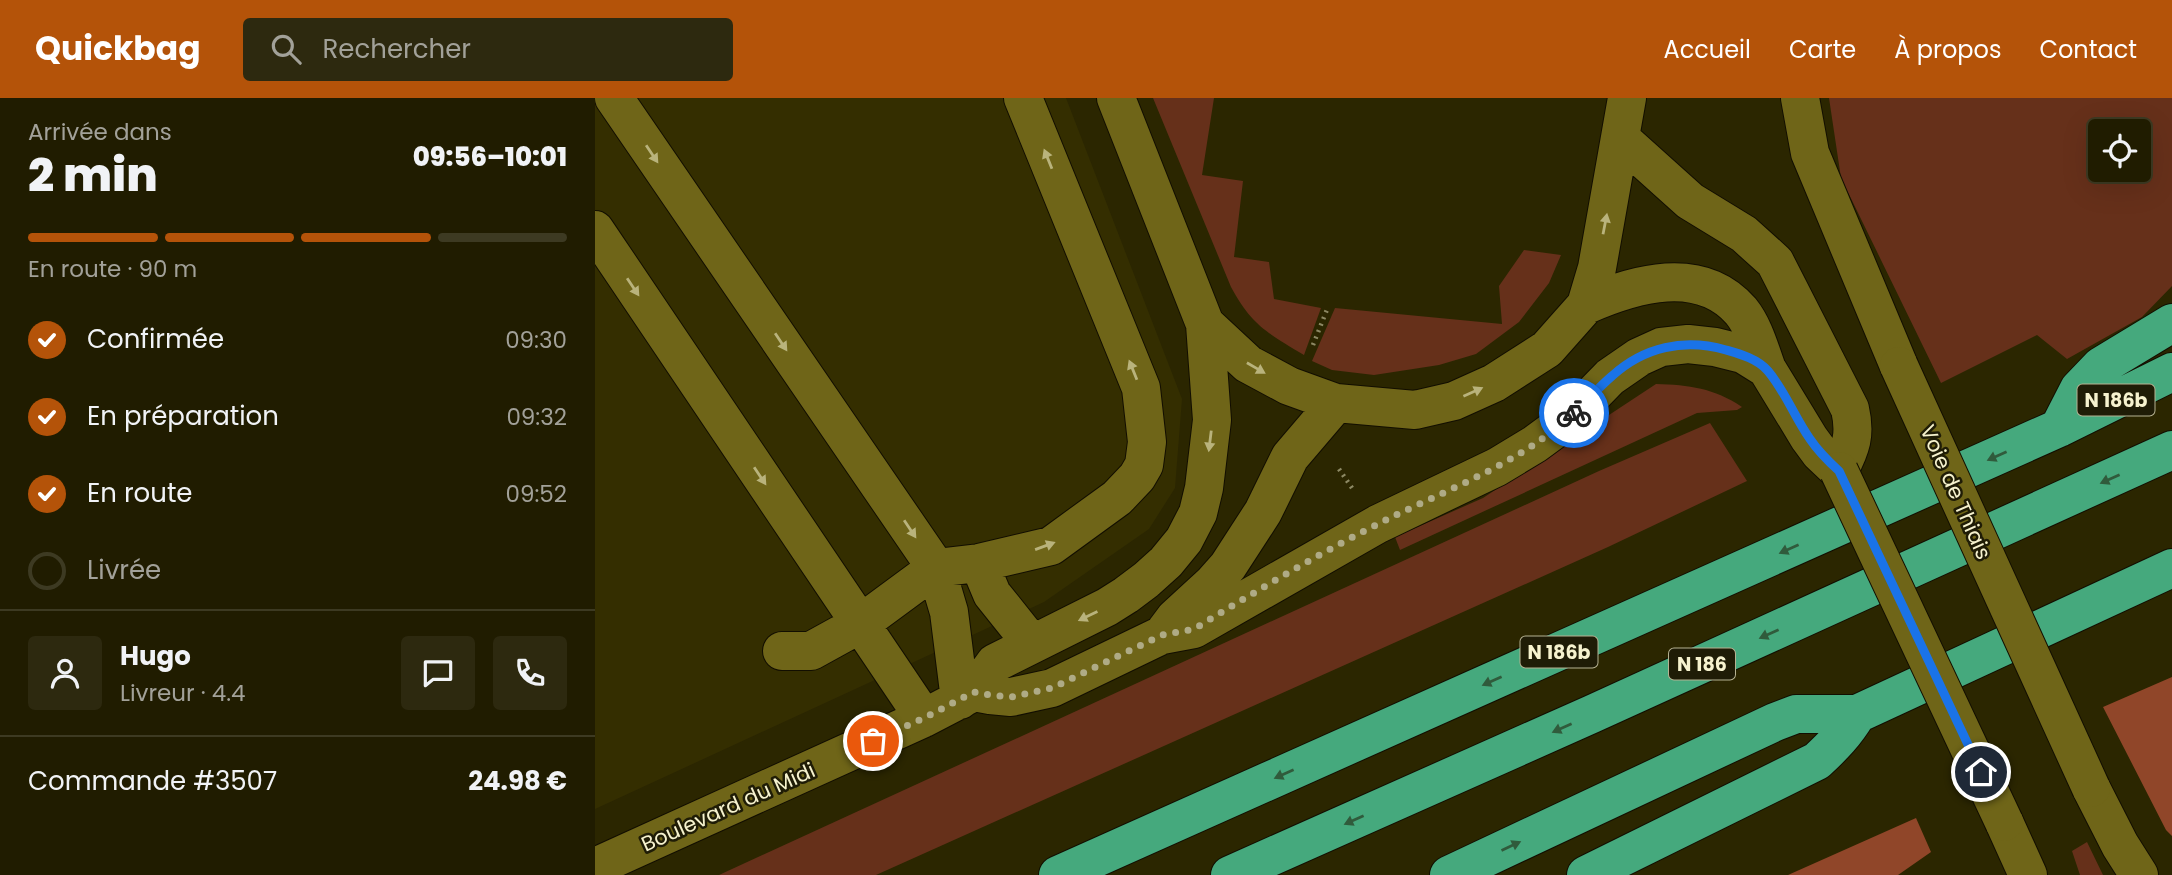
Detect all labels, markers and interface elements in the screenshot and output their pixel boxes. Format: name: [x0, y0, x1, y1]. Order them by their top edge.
search box: [243, 18, 733, 81]
text: Quickbag: [35, 25, 201, 72]
icon: search: [267, 30, 305, 68]
text: Rechercher: [323, 31, 471, 67]
text: Accueil: [1664, 33, 1751, 66]
text: Carte: [1789, 33, 1856, 66]
text: À propos: [1894, 33, 2001, 66]
text: Contact: [2039, 33, 2137, 66]
text: Arrivée dans: [28, 116, 172, 148]
map controls: [2088, 119, 2151, 182]
button: locate: [2088, 119, 2151, 182]
text: 09:56–10:01: [413, 139, 567, 175]
text: 2 min: [28, 143, 158, 207]
one-way arrow: [645, 145, 659, 163]
one-way arrow: [1042, 148, 1053, 169]
one-way arrow: [1600, 213, 1611, 235]
text: En route · 90 m: [28, 253, 197, 285]
one-way arrow: [626, 278, 640, 296]
icon: check: [28, 321, 66, 359]
text: Confirmée: [87, 321, 224, 357]
text: 09:30: [505, 324, 567, 356]
one-way arrow: [774, 333, 788, 351]
one-way arrow: [1128, 359, 1139, 380]
one-way arrow: [1247, 362, 1266, 374]
courier: [1539, 378, 1609, 448]
road number: N 186b: [2077, 384, 2155, 416]
one-way arrow: [1463, 386, 1483, 398]
icon: bike: [1555, 394, 1593, 432]
icon: check: [28, 398, 66, 436]
text: En préparation: [87, 398, 279, 434]
text: 09:32: [506, 401, 567, 433]
street label: Voie de Thiais: [1913, 420, 1999, 564]
one-way arrow: [1204, 430, 1215, 452]
one-way arrow: [1987, 450, 2007, 462]
one-way arrow: [753, 467, 767, 485]
one-way arrow: [2100, 473, 2120, 484]
icon: check: [28, 475, 66, 513]
text: En route: [87, 475, 192, 511]
text: 09:52: [505, 478, 567, 510]
one-way arrow: [903, 520, 917, 538]
one-way arrow: [1034, 540, 1055, 551]
one-way arrow: [1779, 543, 1799, 555]
text: Livrée: [87, 552, 161, 588]
one-way arrow: [1078, 610, 1098, 622]
one-way arrow: [1759, 628, 1779, 640]
button: person: [28, 636, 102, 710]
button: chat: [401, 636, 475, 710]
button: phone: [493, 636, 567, 710]
road number: N 186b: [1521, 636, 1597, 667]
text: Hugo: [120, 638, 191, 674]
road number: N 186: [1669, 649, 1735, 680]
one-way arrow: [1482, 675, 1502, 687]
text: Livreur · 4.4: [120, 677, 246, 709]
pin: [843, 711, 903, 771]
icon: bag: [854, 722, 892, 760]
one-way arrow: [1552, 722, 1572, 734]
pin: [1951, 742, 2011, 802]
icon: home: [1962, 753, 2000, 791]
street label: Boulevard du Midi: [637, 756, 819, 858]
text: Commande #3507: [28, 763, 277, 799]
text: 24.98 €: [468, 763, 567, 799]
one-way arrow: [1274, 768, 1294, 780]
one-way arrow: [1344, 814, 1364, 826]
one-way arrow: [1500, 841, 1521, 852]

